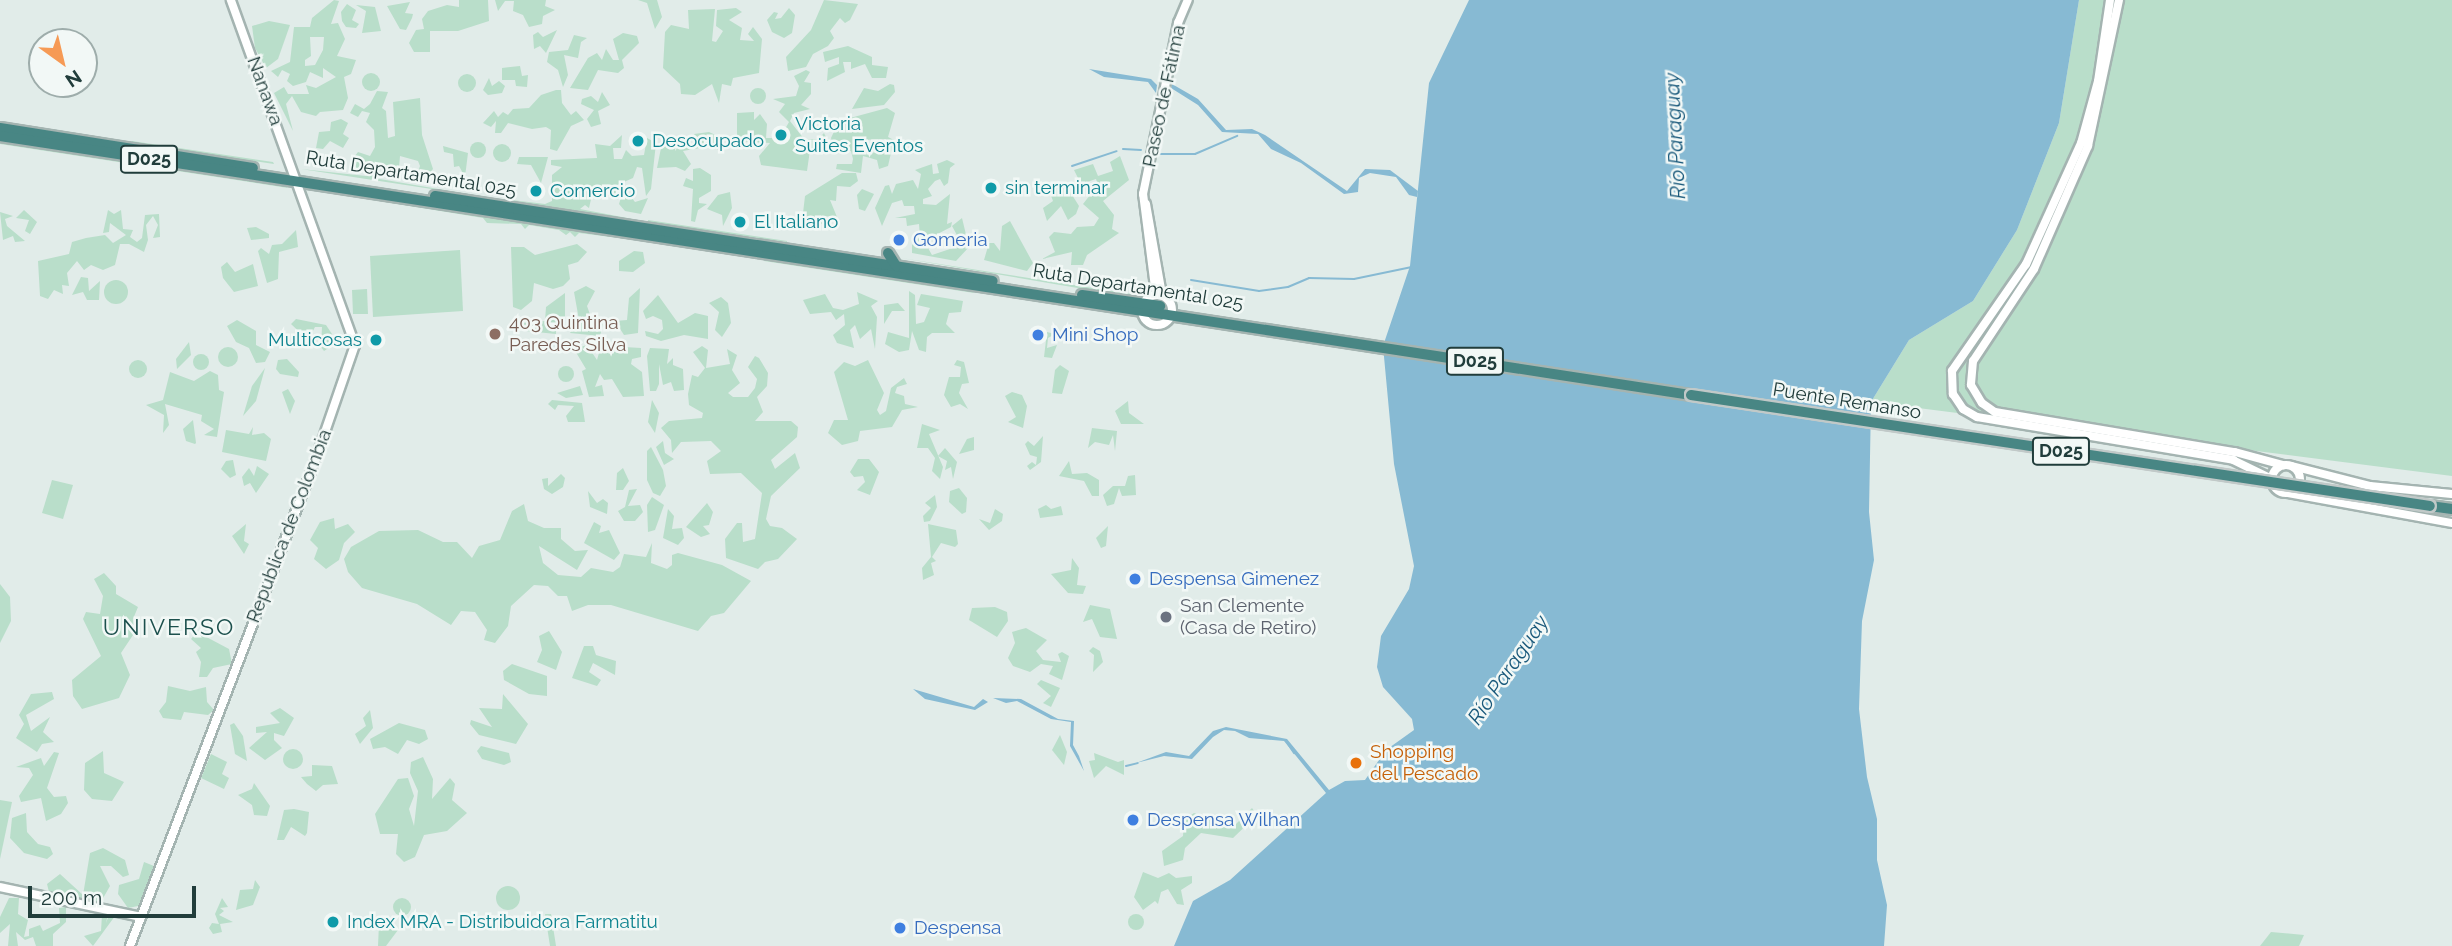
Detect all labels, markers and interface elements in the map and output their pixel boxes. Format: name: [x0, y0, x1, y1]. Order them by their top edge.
street label: Paseo de Fátima: [1138, 23, 1190, 169]
north arrow: [28, 28, 98, 98]
street label: Nanawa: [242, 53, 288, 129]
text: N: [61, 66, 86, 92]
water label: Río Paraguay: [1659, 72, 1691, 200]
place label: Victoria Suites Eventos: [795, 113, 923, 157]
marker: Victoria Suites Eventos: [773, 127, 789, 143]
place label: Desocupado: [652, 130, 764, 152]
marker: Desocupado: [630, 133, 646, 149]
road number: D025: [119, 144, 179, 174]
street label: Ruta Departamental 025: [304, 146, 518, 202]
place label: sin terminar: [1005, 177, 1108, 199]
place label: Comercio: [550, 180, 635, 202]
marker: sin terminar: [983, 180, 999, 196]
marker: Comercio: [528, 183, 544, 199]
place label: El Italiano: [754, 211, 839, 233]
marker: El Italiano: [732, 214, 748, 230]
place label: Gomeria: [913, 229, 988, 251]
marker: Gomeria: [891, 232, 907, 248]
street label: Ruta Departamental 025: [1031, 259, 1245, 315]
place label: 403 Quintina Paredes Silva: [509, 312, 626, 356]
place label: Mini Shop: [1052, 324, 1139, 346]
marker: 403 Quintina Paredes Silva: [487, 326, 503, 342]
marker: Mini Shop: [1030, 327, 1046, 343]
place label: Multicosas: [268, 329, 362, 351]
marker: Multicosas: [368, 332, 384, 348]
road number: D025: [1445, 346, 1505, 376]
street label: Puente Remanso: [1771, 378, 1923, 424]
street label: Republica de Colombia: [242, 426, 336, 626]
road number: D025: [2031, 436, 2091, 466]
place label: Despensa Gimenez: [1149, 568, 1319, 590]
marker: Despensa Gimenez: [1127, 571, 1143, 587]
place label: San Clemente (Casa de Retiro): [1180, 595, 1316, 639]
marker: San Clemente (Casa de Retiro): [1158, 609, 1174, 625]
water label: Río Paraguay: [1462, 611, 1554, 729]
district label: UNIVERSO: [104, 613, 234, 641]
place label: Shopping del Pescado: [1370, 741, 1479, 785]
marker: Shopping del Pescado: [1348, 755, 1364, 771]
place label: Despensa Wilhan: [1147, 809, 1301, 831]
marker: Despensa Wilhan: [1125, 812, 1141, 828]
scale bar: [32, 872, 200, 916]
text: 200 m: [41, 885, 102, 910]
place label: Index MRA - Distribuidora Farmatitu: [347, 911, 658, 933]
marker: Index MRA - Distribuidora Farmatitu: [325, 914, 341, 930]
place label: Despensa: [914, 917, 1001, 939]
marker: Despensa: [892, 920, 908, 936]

